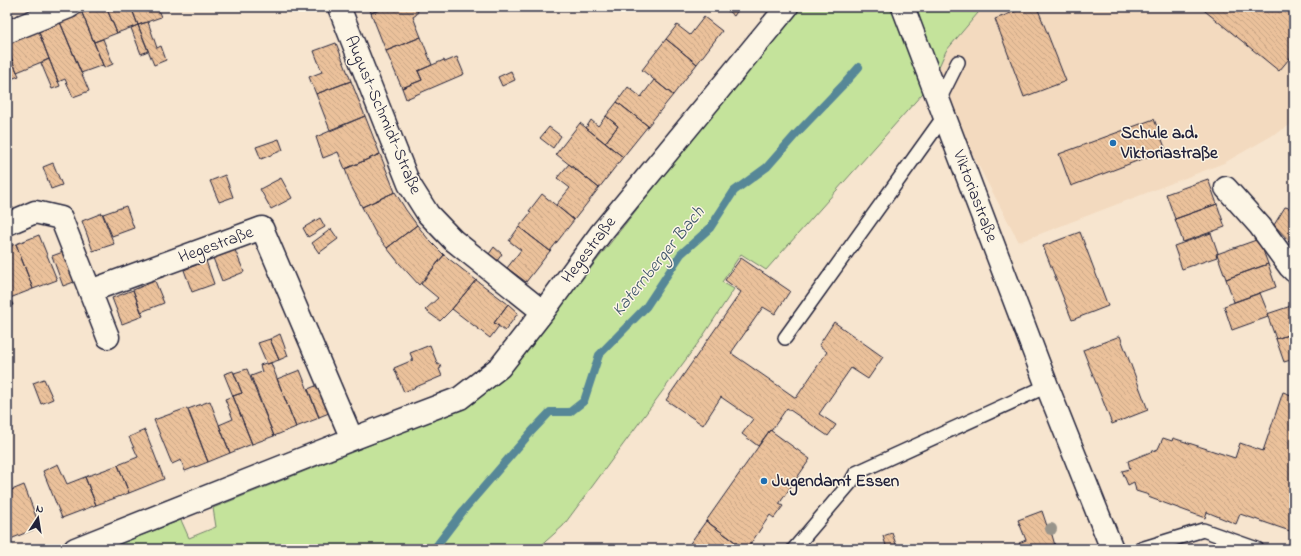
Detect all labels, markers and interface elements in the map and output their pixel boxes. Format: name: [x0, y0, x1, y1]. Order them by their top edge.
street label: August-Schmidt-Straße: [336, 32, 428, 199]
place label: Schule a.d. Viktoriastraße: [1120, 121, 1219, 166]
marker: Schule a.d. Viktoriastraße: [1108, 138, 1118, 148]
street label: Viktoriastraße: [946, 145, 1004, 246]
water label: Katernberger Bach: [606, 201, 712, 323]
street label: Hegestraße: [556, 211, 624, 290]
street label: Hegestraße: [175, 220, 258, 272]
place label: Jugendamt Essen: [772, 469, 900, 496]
marker: Jugendamt Essen: [759, 476, 769, 486]
north arrow: [18, 498, 58, 538]
text: N: [35, 501, 45, 518]

